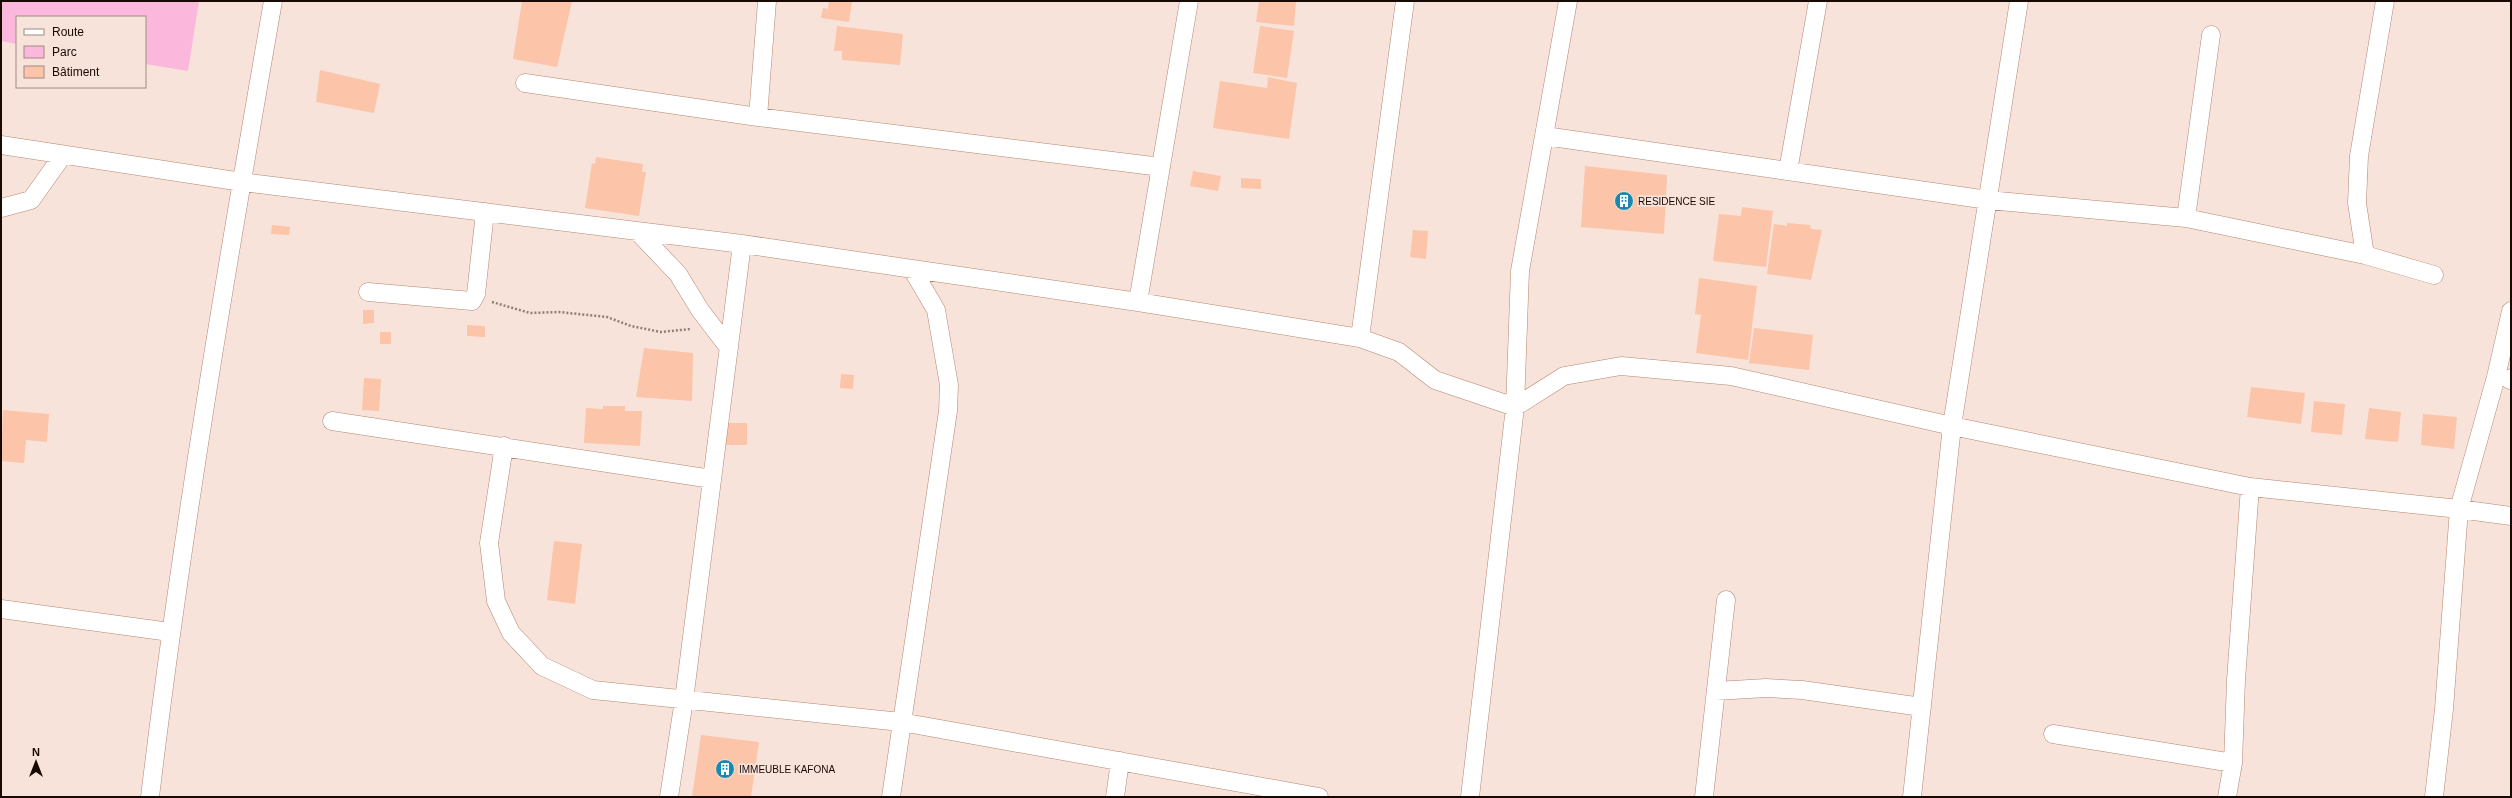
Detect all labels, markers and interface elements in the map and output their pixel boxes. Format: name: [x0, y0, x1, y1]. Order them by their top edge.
legend: [16, 16, 146, 88]
text: Route: [52, 25, 84, 39]
text: Parc: [52, 45, 77, 59]
text: Bâtiment: [52, 65, 100, 79]
building icon: RESIDENCE SIE: [1613, 190, 1635, 212]
place label: RESIDENCE SIE: [1638, 196, 1716, 207]
north arrow: [16, 742, 56, 782]
text: N: [32, 746, 40, 758]
building icon: IMMEUBLE KAFONA: [714, 758, 736, 780]
place label: IMMEUBLE KAFONA: [739, 764, 835, 775]

